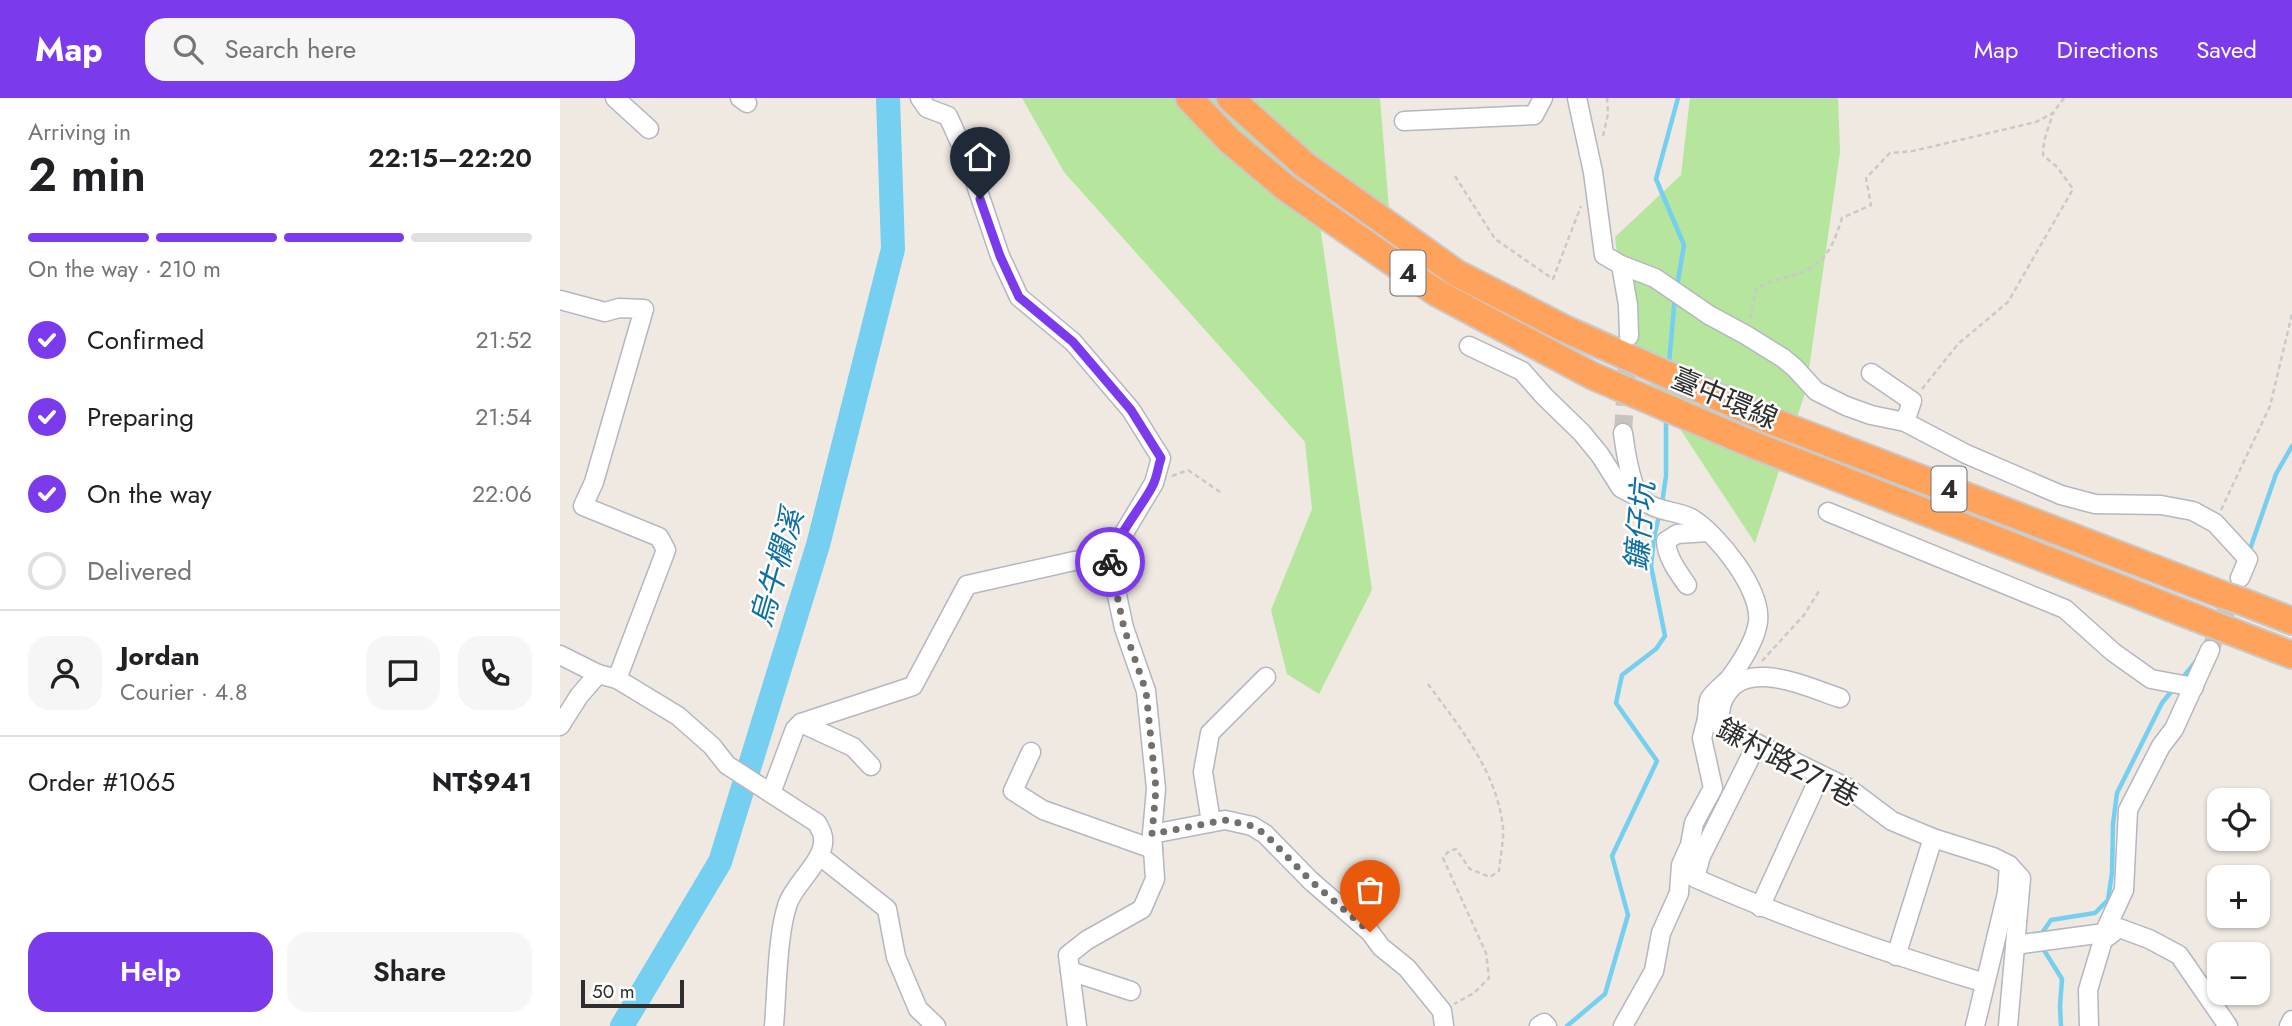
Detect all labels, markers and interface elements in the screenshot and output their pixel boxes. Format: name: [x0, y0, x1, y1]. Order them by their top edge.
search box: [145, 18, 635, 81]
text: Map: [35, 26, 103, 73]
icon: search: [169, 30, 207, 68]
text: Search here: [225, 30, 356, 68]
text: Map: [1974, 32, 2019, 67]
text: Directions: [2057, 32, 2158, 67]
text: Saved: [2196, 32, 2257, 67]
text: Arriving in: [28, 115, 131, 149]
pin: [950, 127, 1010, 199]
icon: home: [961, 138, 999, 176]
text: 22:15–22:20: [368, 139, 532, 177]
text: 2 min: [28, 142, 146, 208]
road number: 4: [1390, 250, 1426, 296]
text: On the way · 210 m: [28, 252, 221, 286]
icon: check: [28, 321, 66, 359]
text: Confirmed: [87, 321, 204, 359]
text: 21:52: [476, 323, 532, 357]
street label: 臺中環線: [1665, 358, 1784, 439]
icon: check: [28, 398, 66, 436]
text: Preparing: [87, 398, 194, 436]
text: 21:54: [475, 400, 532, 434]
road number: 4: [1932, 466, 1966, 512]
icon: check: [28, 475, 66, 513]
text: On the way: [87, 475, 212, 513]
water label: 鐮仔坑: [1614, 475, 1665, 573]
text: 22:06: [472, 477, 532, 511]
water label: 烏牛欄溪: [739, 500, 815, 631]
courier: [1075, 527, 1145, 597]
icon: bike: [1091, 543, 1129, 581]
text: Delivered: [87, 552, 192, 590]
button: person: [28, 636, 102, 710]
button: chat: [366, 636, 440, 710]
button: phone: [458, 636, 532, 710]
text: Jordan: [120, 637, 200, 675]
text: Courier · 4.8: [120, 675, 248, 709]
street label: 鎌村路271巷: [1710, 708, 1866, 817]
text: Order #1065: [28, 763, 175, 801]
text: NT$941: [432, 763, 532, 801]
map controls: [2207, 788, 2270, 1005]
button: locate: [2207, 788, 2270, 851]
pin: [1340, 860, 1400, 932]
button: +: [2207, 865, 2270, 928]
icon: bag: [1351, 871, 1389, 909]
button: Help: [28, 932, 273, 1012]
button: Share: [287, 932, 532, 1012]
button: −: [2207, 942, 2270, 1005]
scale bar: [581, 977, 684, 1009]
text: 50 m: [592, 978, 635, 1005]

